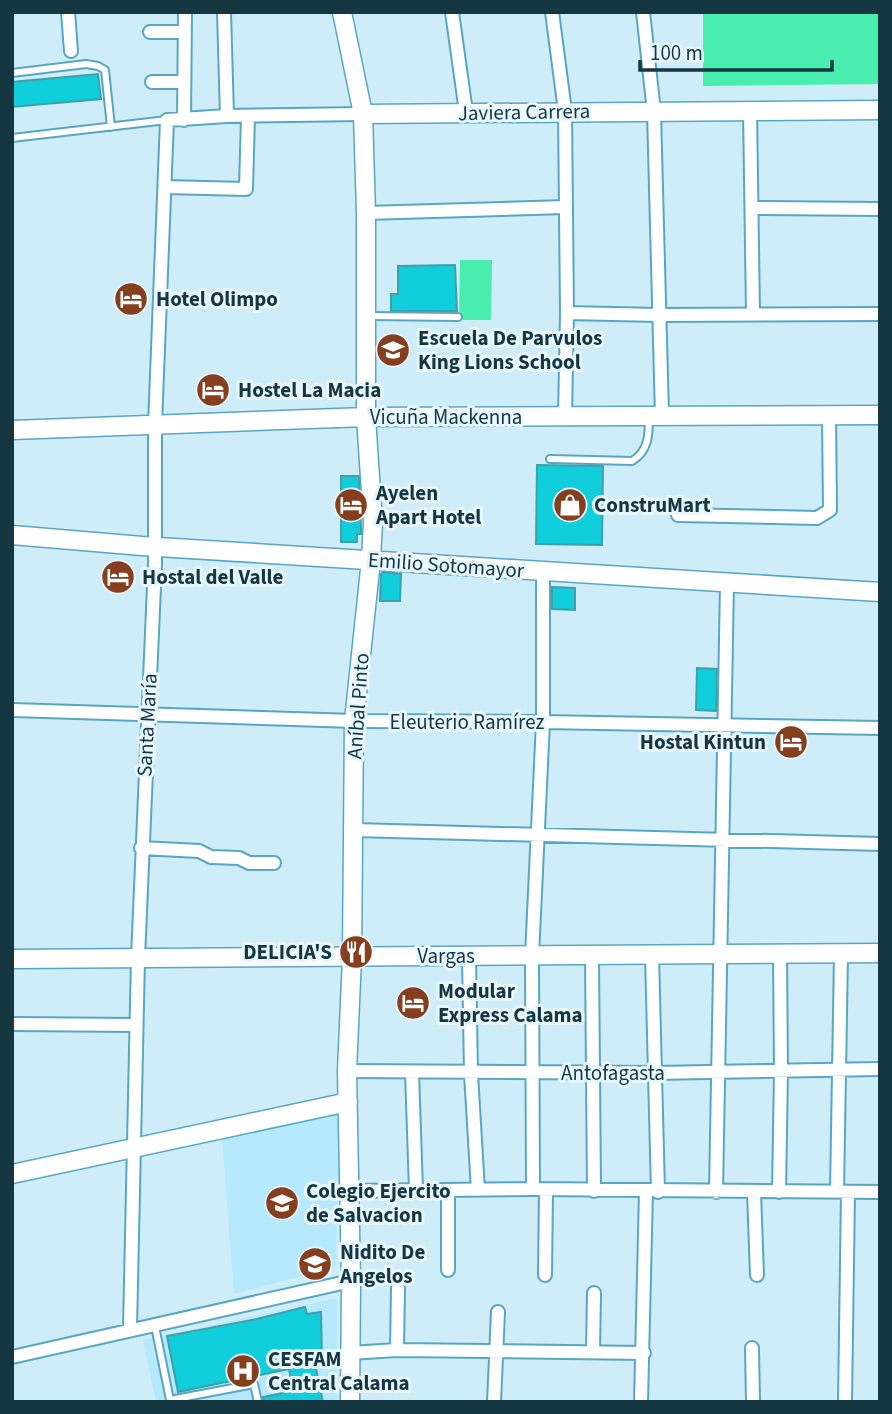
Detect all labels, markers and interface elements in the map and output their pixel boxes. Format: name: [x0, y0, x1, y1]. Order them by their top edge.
scale bar: [640, 28, 832, 72]
text: 100 m: [650, 38, 703, 68]
street label: Javiera Carrera: [458, 96, 590, 128]
hotel icon: Hotel Olimpo: [112, 280, 150, 318]
place label: Hotel Olimpo: [156, 284, 278, 314]
place label: Escuela De Parvulos King Lions School: [418, 323, 602, 377]
school or university icon: Escuela De Parvulos King Lions School: [374, 331, 412, 369]
hotel icon: Hostel La Macia: [194, 371, 232, 409]
place label: Hostel La Macia: [238, 375, 381, 405]
street label: Vicuña Mackenna: [370, 402, 522, 432]
place label: Ayelen Apart Hotel: [375, 478, 481, 532]
hotel icon: Ayelen Apart Hotel: [332, 486, 370, 524]
shop icon: ConstruMart: [551, 486, 589, 524]
place label: ConstruMart: [594, 490, 711, 520]
street label: Emilio Sotomayor: [367, 545, 526, 585]
hotel icon: Hostal del Valle: [99, 558, 137, 596]
place label: Hostal del Valle: [142, 562, 284, 592]
street label: Aníbal Pinto: [339, 652, 377, 760]
street label: Santa María: [129, 672, 165, 778]
street label: Eleuterio Ramírez: [390, 707, 545, 737]
hotel icon: Hostal Kintun: [772, 723, 810, 761]
place label: Hostal Kintun: [640, 727, 766, 757]
restaurant icon: DELICIA'S: [337, 933, 375, 971]
place label: DELICIA'S: [243, 937, 332, 967]
street label: Vargas: [417, 941, 475, 971]
place label: Modular Express Calama: [438, 976, 583, 1030]
hotel icon: Modular Express Calama: [394, 984, 432, 1022]
street label: Antofagasta: [561, 1058, 665, 1088]
place label: Colegio Ejercito de Salvacion: [306, 1176, 451, 1230]
school or university icon: Colegio Ejercito de Salvacion: [263, 1184, 301, 1222]
place label: Nidito De Angelos: [339, 1237, 425, 1291]
school or university icon: Nidito De Angelos: [296, 1245, 334, 1283]
place label: CESFAM Central Calama: [268, 1344, 410, 1398]
hospital icon: CESFAM Central Calama: [224, 1352, 262, 1390]

